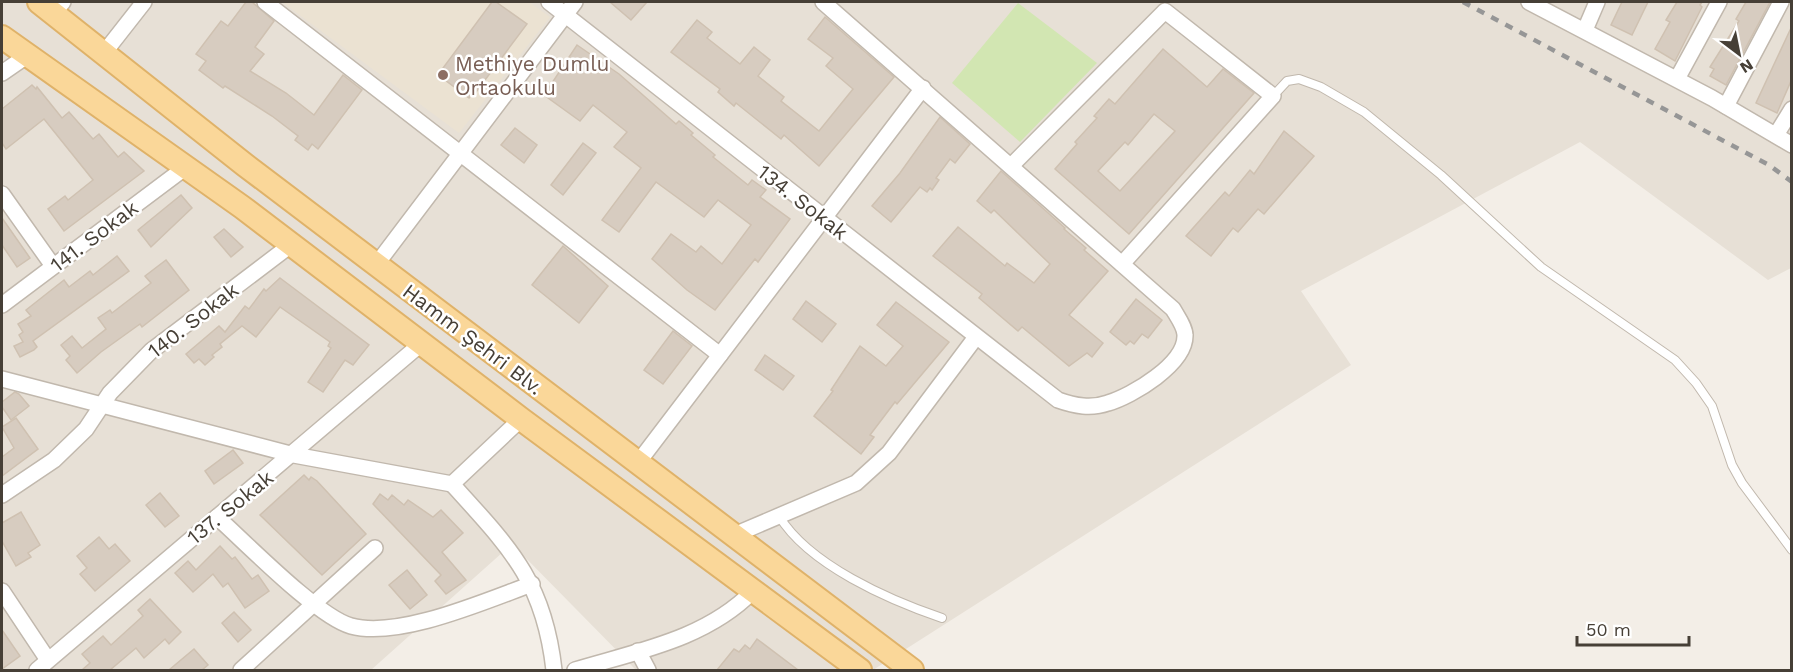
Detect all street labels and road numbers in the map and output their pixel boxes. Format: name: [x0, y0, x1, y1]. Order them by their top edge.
street label: 134. Sokak: [753, 159, 853, 245]
street label: 141. Sokak: [45, 195, 143, 277]
street label: 140. Sokak: [143, 277, 243, 363]
street label: Hamm Şehri Blv.: [398, 278, 548, 400]
street label: 137. Sokak: [182, 465, 278, 549]

